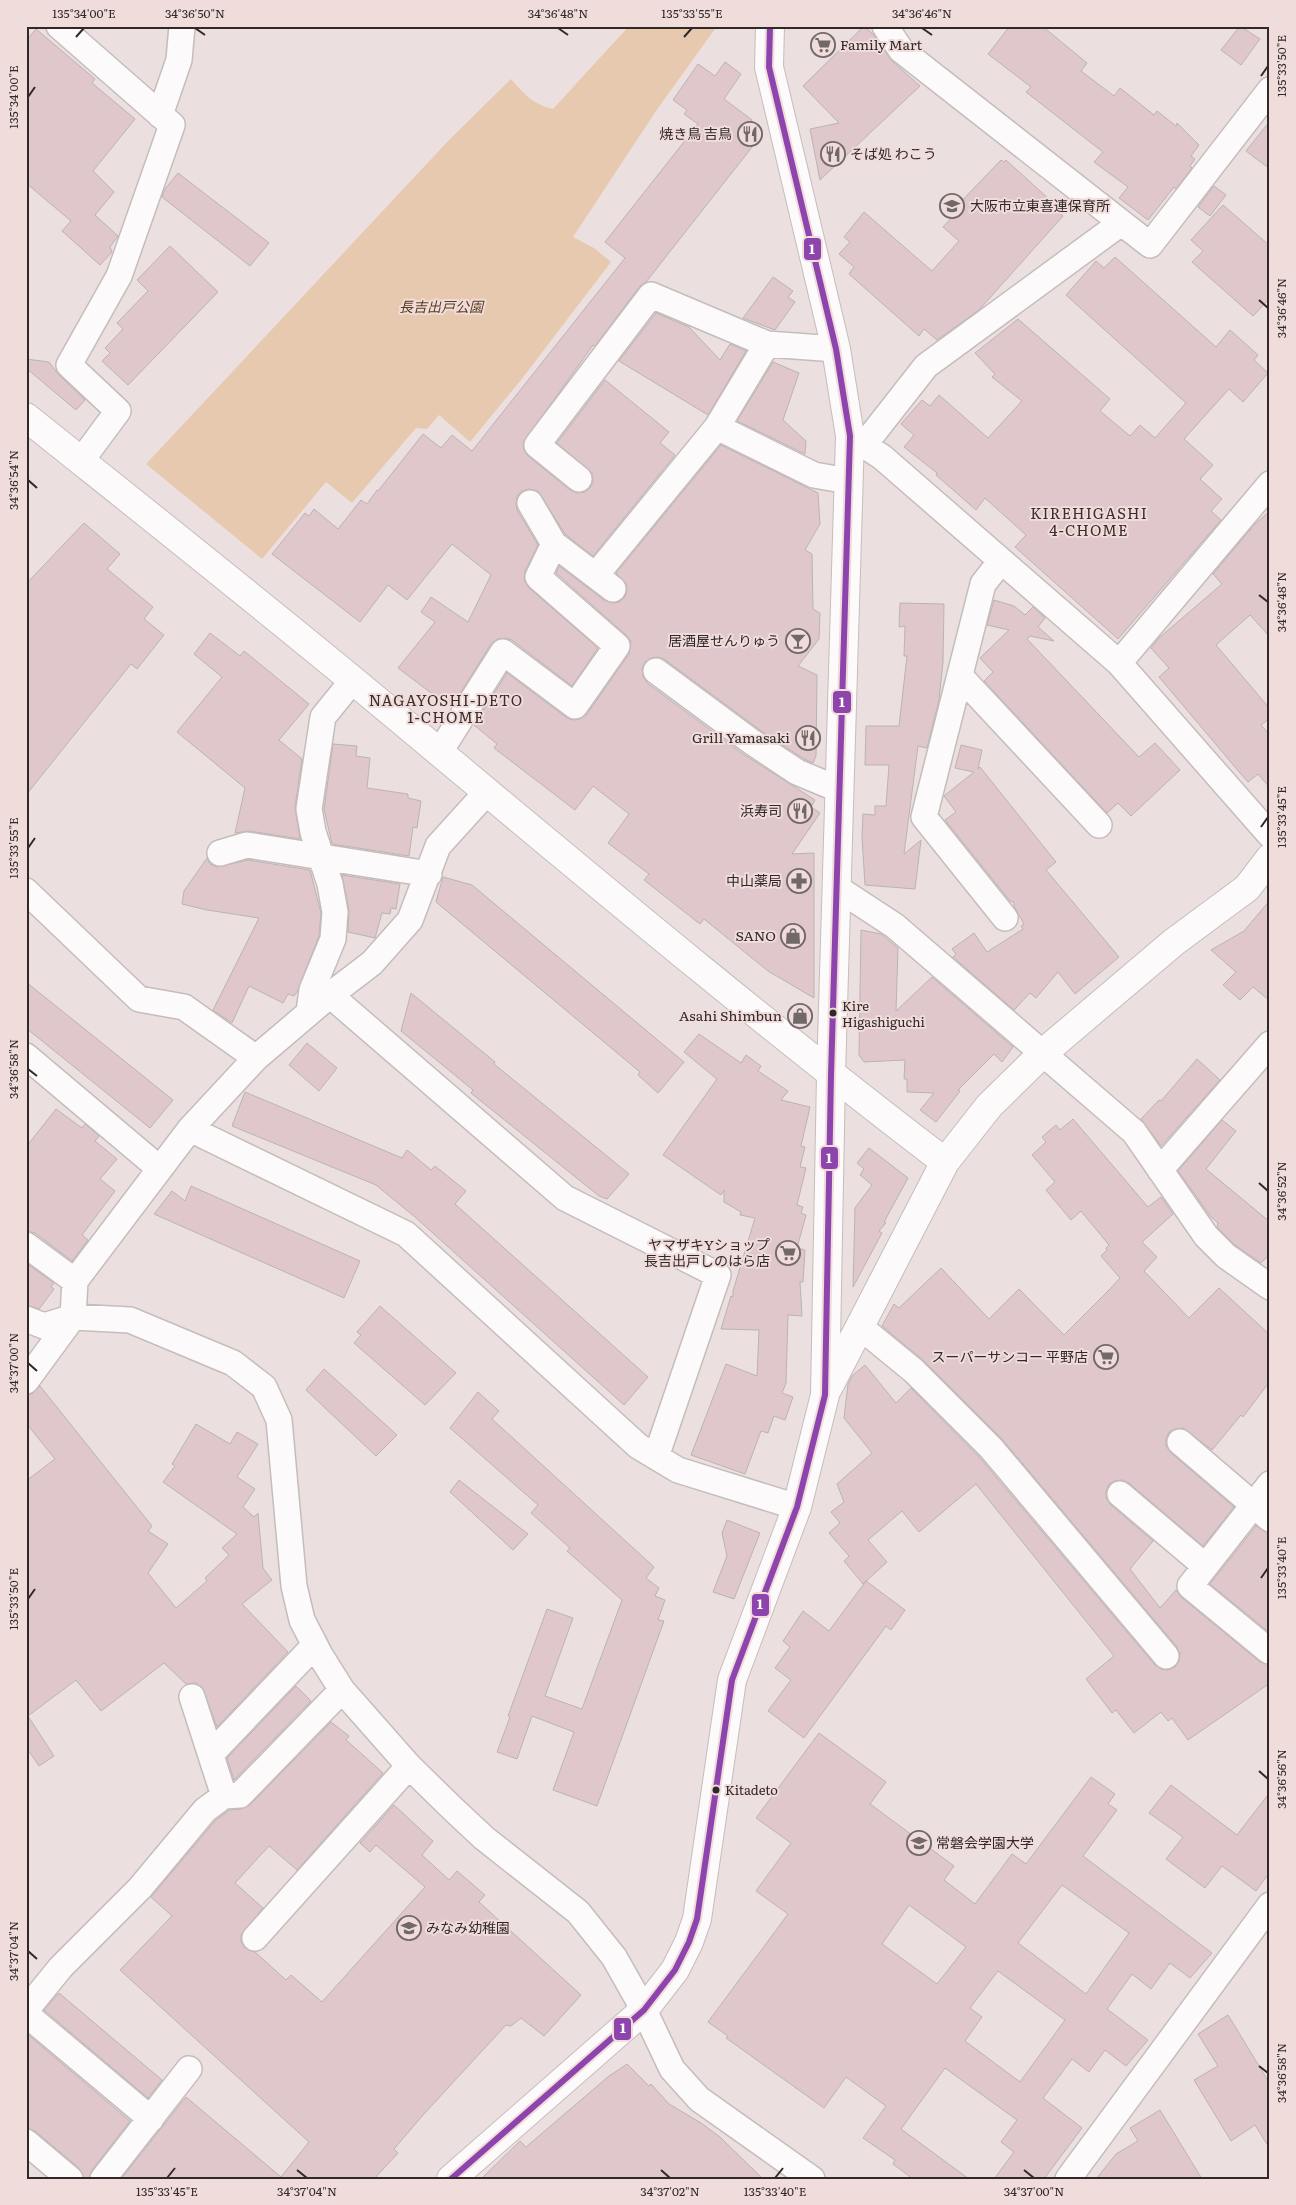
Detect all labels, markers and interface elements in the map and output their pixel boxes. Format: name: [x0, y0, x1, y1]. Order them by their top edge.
text: 135°34'00"E: [52, 4, 116, 22]
text: 34°36'50"N: [165, 4, 225, 22]
text: 34°36'48"N: [528, 4, 588, 22]
text: 135°33'55"E: [661, 4, 723, 22]
text: 34°36'46"N: [892, 4, 952, 22]
supermarket icon: Family Mart: [810, 32, 836, 58]
place label: Family Mart: [840, 34, 923, 54]
text: 135°33'50"E: [1272, 35, 1290, 97]
text: 135°34'00"E: [4, 65, 22, 129]
restaurant icon: 焼き鳥 吉鳥: [737, 121, 763, 147]
place label: 焼き鳥 吉鳥: [659, 123, 732, 143]
restaurant icon: そば処 わこう: [820, 141, 846, 167]
place label: そば処 わこう: [850, 143, 937, 163]
school or university icon: 大阪市立東喜連保育所: [939, 193, 965, 219]
place label: 大阪市立東喜連保育所: [970, 195, 1110, 215]
line badge: 1: [803, 237, 822, 261]
text: 1: [809, 238, 815, 258]
text: 34°36'46"N: [1272, 278, 1290, 338]
park label: 長吉出戸公園: [399, 296, 485, 316]
text: 34°36'54"N: [4, 450, 22, 510]
district label: KIREHIGASHI 4-CHOME: [1030, 501, 1148, 541]
text: 34°36'48"N: [1272, 572, 1290, 632]
bar icon: 居酒屋せんりゅう: [785, 628, 811, 654]
place label: 居酒屋せんりゅう: [668, 630, 780, 650]
district label: NAGAYOSHI-DETO 1-CHOME: [369, 688, 523, 728]
line badge: 1: [832, 690, 852, 714]
text: 1: [839, 691, 845, 711]
restaurant icon: Grill Yamasaki: [795, 725, 821, 751]
place label: Grill Yamasaki: [692, 727, 790, 747]
text: 135°33'45"E: [1272, 786, 1290, 848]
restaurant icon: 浜寿司: [787, 798, 813, 824]
place label: 浜寿司: [740, 800, 782, 820]
text: 135°33'55"E: [4, 817, 22, 879]
pharmacy icon: 中山薬局: [786, 868, 812, 894]
place label: 中山薬局: [726, 870, 782, 890]
shop icon: SANO: [780, 923, 806, 949]
place label: SANO: [735, 925, 776, 945]
place label: Kire Higashiguchi: [842, 996, 926, 1031]
shop icon: Asahi Shimbun: [787, 1003, 813, 1029]
place label: Asahi Shimbun: [679, 1005, 782, 1025]
marker: Kire Higashiguchi: [828, 1008, 838, 1018]
text: 34°36'58"N: [4, 1039, 22, 1099]
line badge: 1: [820, 1146, 839, 1170]
text: 1: [826, 1147, 832, 1167]
text: 34°36'52"N: [1272, 1161, 1290, 1221]
place label: ヤマザキYショップ 長吉出戸しのはら店: [644, 1234, 770, 1270]
supermarket icon: ヤマザキYショップ 長吉出戸しのはら店: [775, 1240, 801, 1266]
text: 34°37'00"N: [4, 1333, 22, 1393]
supermarket icon: スーパーサンコー 平野店: [1093, 1344, 1119, 1370]
place label: スーパーサンコー 平野店: [932, 1346, 1088, 1366]
text: 135°33'40"E: [1272, 1536, 1290, 1599]
text: 135°33'50"E: [4, 1568, 22, 1630]
line badge: 1: [751, 1593, 770, 1617]
text: 1: [757, 1593, 763, 1613]
text: 34°36'56"N: [1272, 1749, 1290, 1809]
place label: Kitadeto: [725, 1780, 778, 1799]
marker: Kitadeto: [711, 1785, 721, 1795]
school or university icon: 常磐会学園大学: [906, 1830, 932, 1856]
place label: 常磐会学園大学: [936, 1832, 1034, 1852]
school or university icon: みなみ幼稚園: [396, 1915, 422, 1941]
place label: みなみ幼稚園: [426, 1917, 510, 1937]
text: 34°37'04"N: [4, 1921, 22, 1981]
line badge: 1: [613, 2017, 632, 2041]
text: 1: [620, 2017, 626, 2037]
text: 34°36'58"N: [1272, 2043, 1290, 2103]
text: 135°33'45"E: [136, 2182, 198, 2200]
text: 34°37'04"N: [277, 2182, 337, 2200]
text: 34°37'02"N: [640, 2182, 700, 2200]
text: 135°33'40"E: [744, 2182, 807, 2200]
text: 34°37'00"N: [1004, 2182, 1064, 2200]

